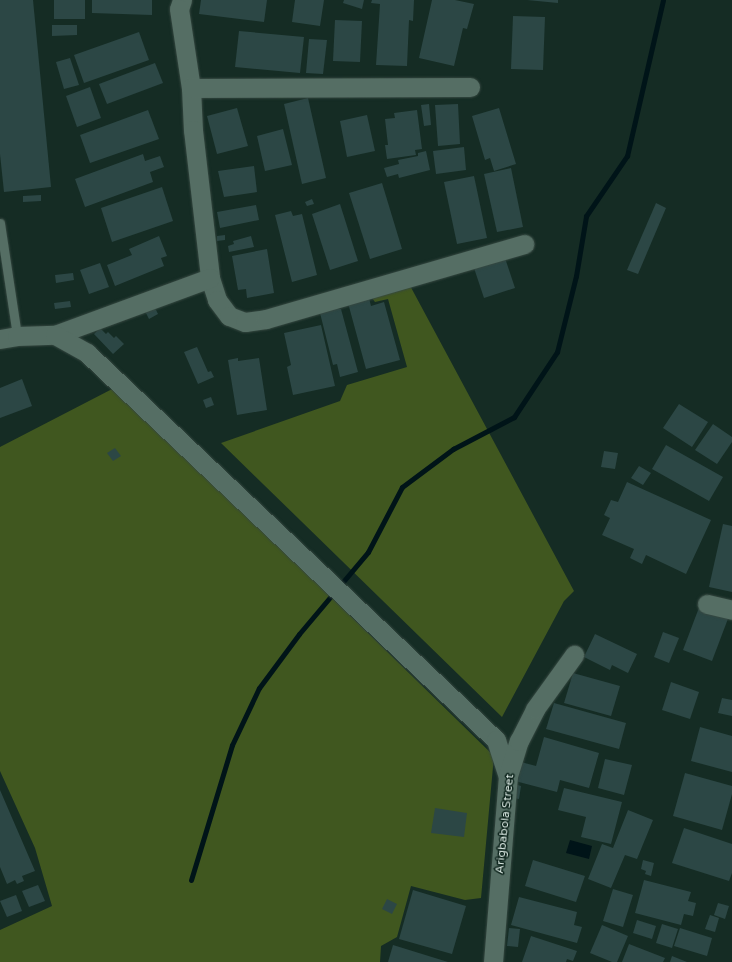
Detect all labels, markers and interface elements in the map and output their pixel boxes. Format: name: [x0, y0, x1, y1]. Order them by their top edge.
street label: Arigbabola Street: [493, 773, 517, 875]

